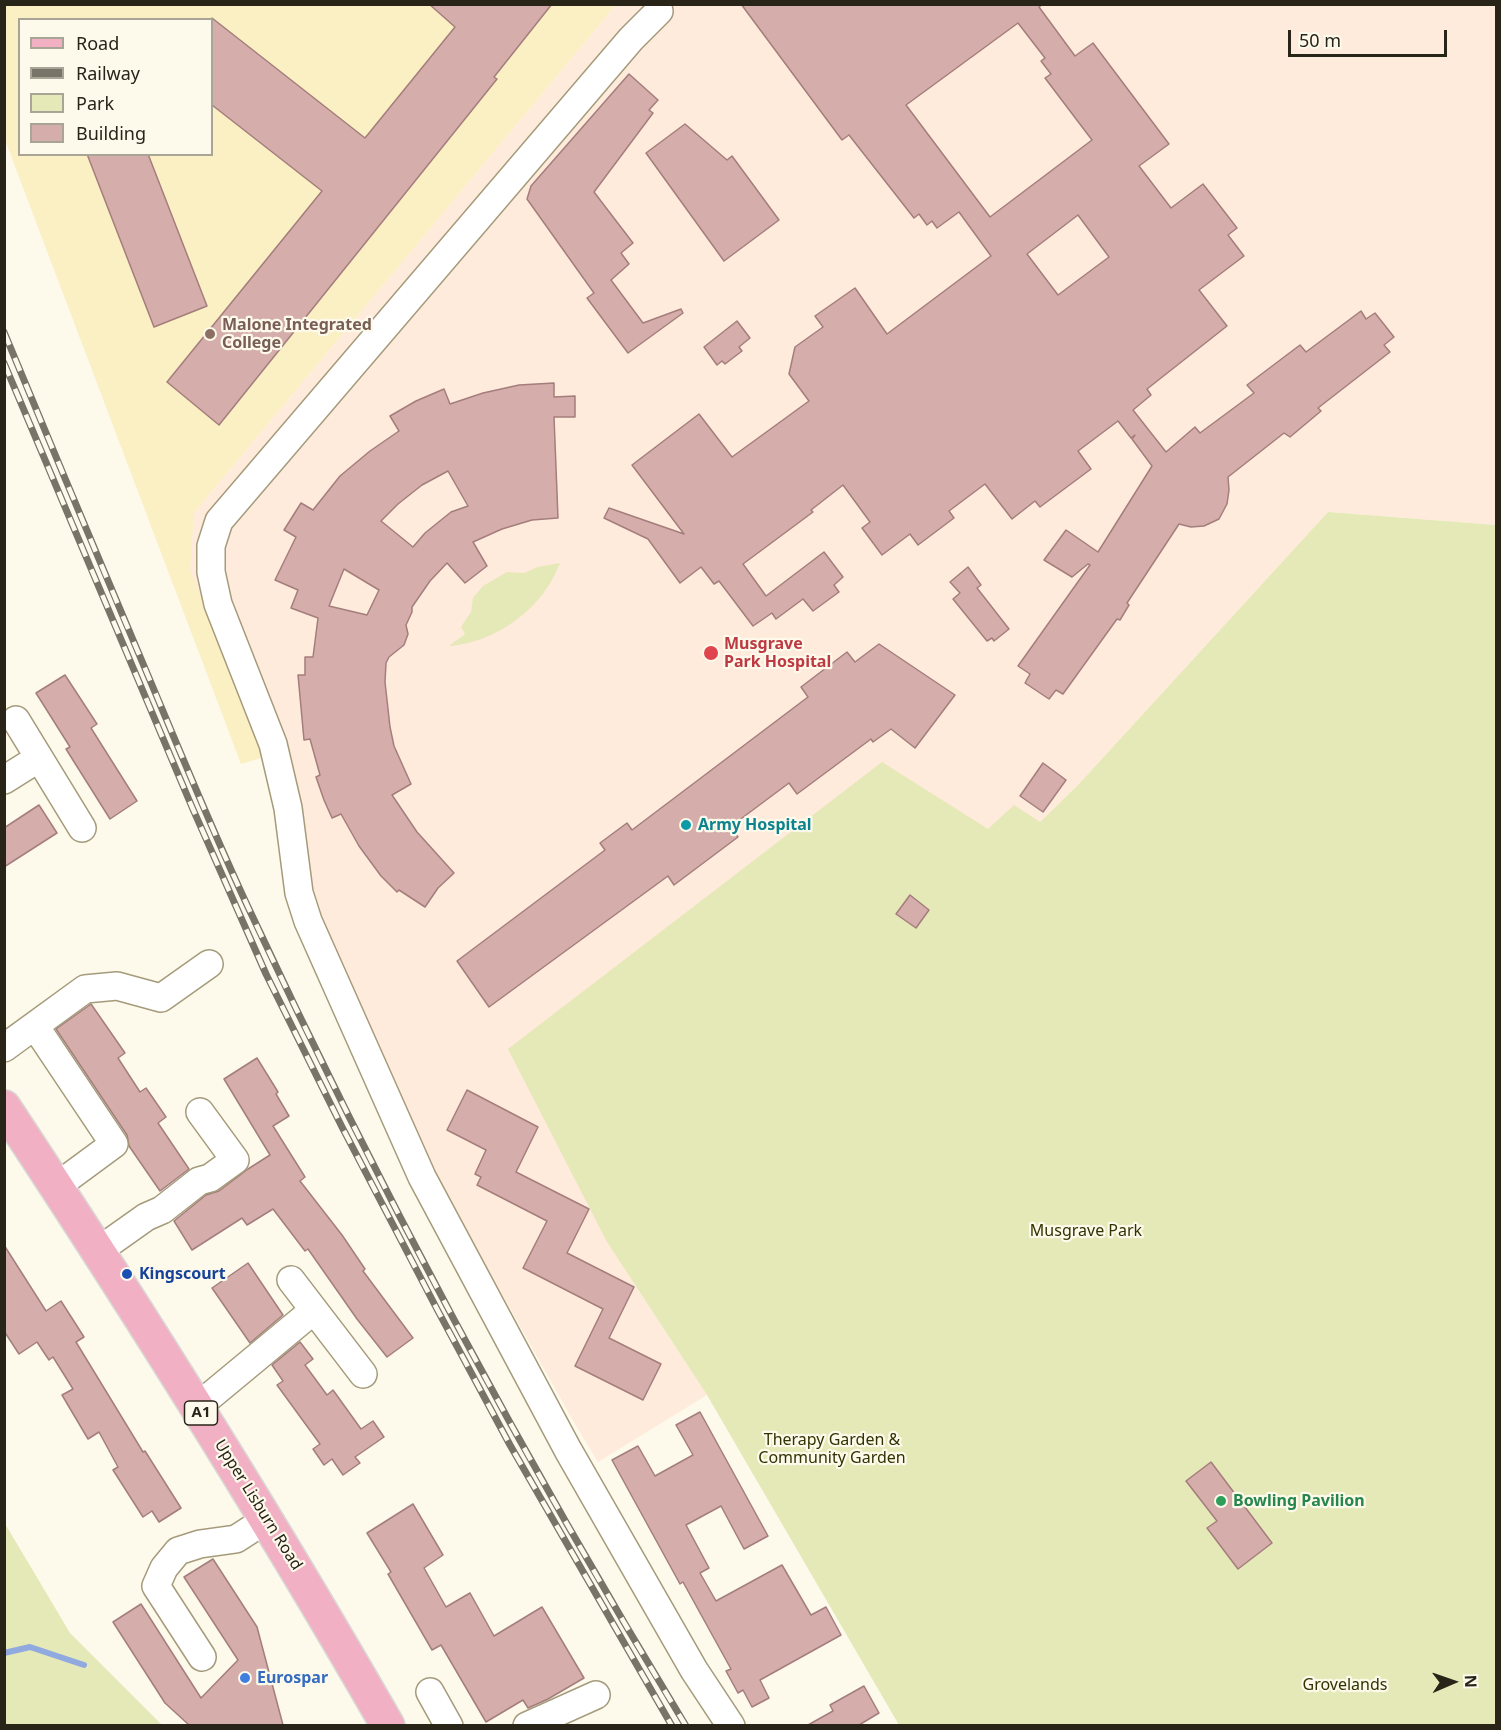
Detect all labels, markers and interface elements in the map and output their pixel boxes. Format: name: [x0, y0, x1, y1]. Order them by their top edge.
legend: [18, 18, 213, 156]
scale bar: [1291, 18, 1450, 56]
text: 50 m: [1299, 28, 1341, 52]
text: Road: [76, 31, 119, 55]
text: Railway: [76, 61, 140, 85]
text: Park: [76, 91, 114, 115]
text: Building: [76, 121, 146, 145]
place label: Malone Integrated College: [222, 315, 372, 353]
marker: Malone Integrated College: [203, 327, 217, 341]
place label: Musgrave Park Hospital: [724, 634, 831, 672]
marker: Musgrave Park Hospital: [702, 644, 720, 662]
place label: Army Hospital: [698, 815, 812, 835]
marker: Army Hospital: [679, 818, 693, 832]
park label: Musgrave Park: [1030, 1221, 1142, 1241]
place label: Kingscourt: [139, 1264, 226, 1284]
marker: Kingscourt: [120, 1267, 134, 1281]
road number: A1: [184, 1401, 218, 1425]
park label: Therapy Garden & Community Garden: [758, 1430, 906, 1468]
street label: Upper Lisburn Road: [210, 1436, 306, 1574]
place label: Bowling Pavilion: [1233, 1491, 1365, 1511]
marker: Bowling Pavilion: [1214, 1494, 1228, 1508]
north arrow: [1423, 1652, 1483, 1712]
place label: Eurospar: [257, 1668, 328, 1688]
marker: Eurospar: [238, 1671, 252, 1685]
text: N: [1460, 1674, 1482, 1688]
park label: Grovelands: [1303, 1675, 1387, 1695]

